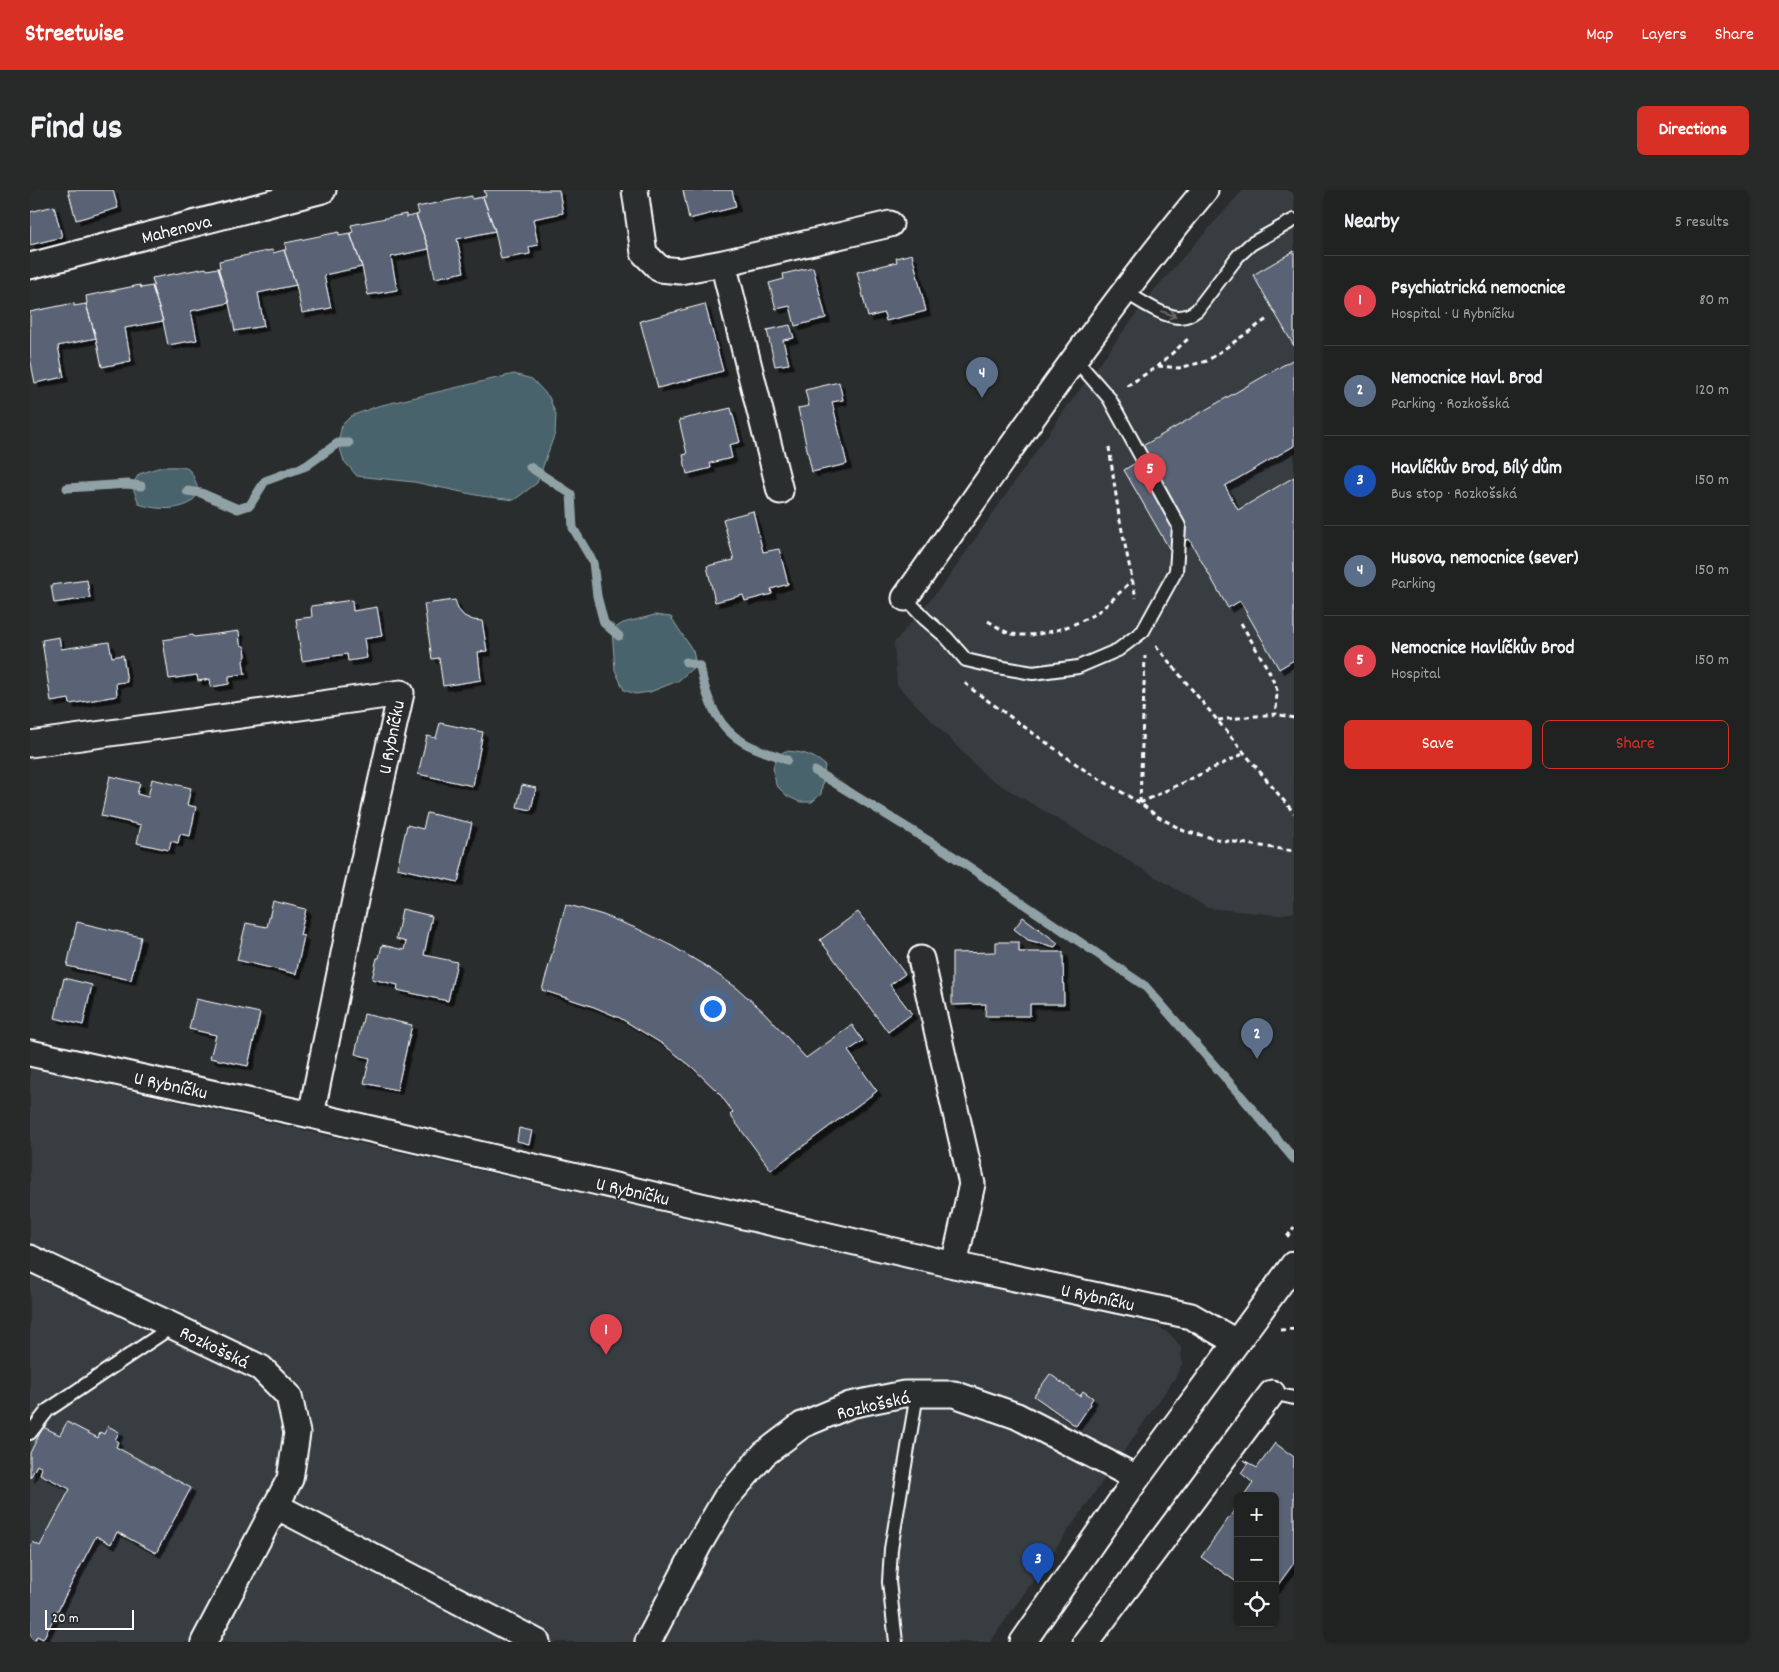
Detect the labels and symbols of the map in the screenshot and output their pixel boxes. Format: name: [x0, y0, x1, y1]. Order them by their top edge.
street label: Mahenova: [139, 209, 216, 253]
one-way arrow: [1160, 310, 1176, 319]
pin: 4: [966, 357, 998, 398]
pin: 5: [1134, 453, 1166, 494]
street label: U Rybníčku: [373, 698, 414, 777]
your location: [700, 996, 726, 1022]
pin: 2: [1241, 1018, 1273, 1059]
street label: U Rybníčku: [131, 1066, 210, 1108]
street label: U Rybníčku: [593, 1172, 672, 1215]
street label: U Rybníčku: [1058, 1278, 1137, 1320]
pin: 1: [590, 1314, 622, 1355]
street label: Rozkošská: [174, 1321, 253, 1378]
street label: Rozkošská: [834, 1386, 914, 1429]
pin: 3: [1022, 1543, 1054, 1584]
scale bar: [45, 1607, 134, 1630]

